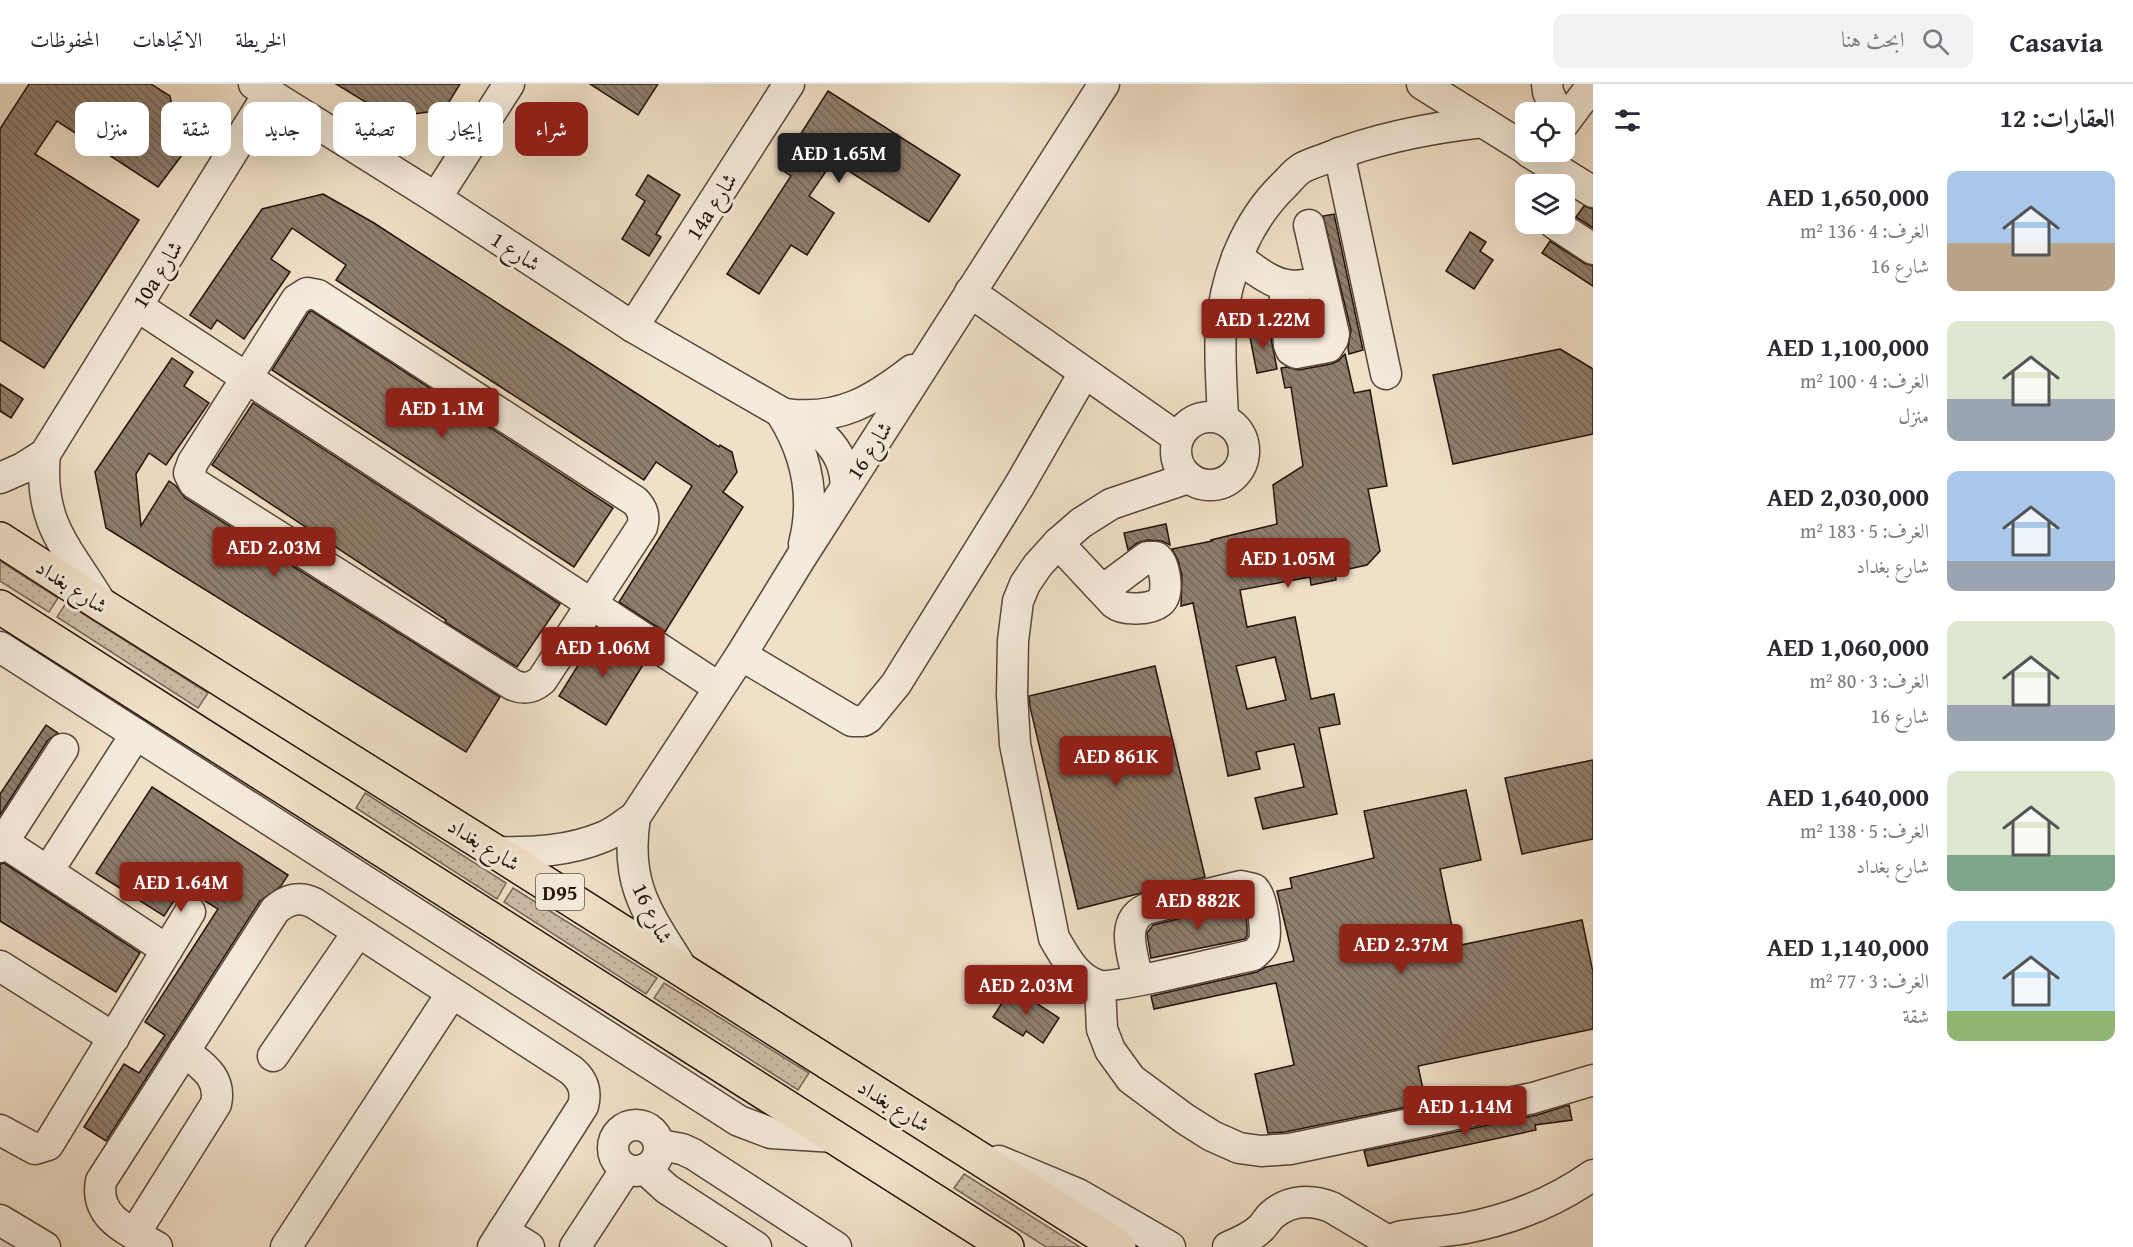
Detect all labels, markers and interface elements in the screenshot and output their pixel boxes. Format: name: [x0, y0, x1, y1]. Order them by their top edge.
search box: [1553, 14, 1973, 68]
text: Casavia: [2009, 21, 2103, 62]
text: ابحث هنا: [1841, 23, 1904, 55]
text: المحفوظات: [30, 24, 99, 55]
text: الاتجاهات: [132, 24, 202, 55]
text: الخريطة: [235, 24, 286, 55]
icon: search: [1919, 25, 1952, 58]
text: العقارات: 12: [1999, 98, 2115, 137]
chip: منزل: [75, 102, 149, 156]
chip: شقة: [161, 102, 231, 156]
chip: جديد: [243, 102, 321, 156]
chip: تصفية: [333, 102, 416, 156]
chip: إيجار: [428, 102, 503, 156]
chip: شراء: [515, 102, 588, 156]
map controls: [1515, 102, 1575, 234]
button: locate: [1515, 102, 1575, 162]
icon: filters: [1611, 104, 1644, 137]
pin: AED 1.65M: [770, 133, 908, 184]
text: AED 1.65M: [792, 138, 886, 167]
street label: 14a شارع: [677, 166, 747, 248]
button: layers: [1515, 174, 1575, 234]
text: AED 1,650,000: [1767, 177, 1929, 216]
icon: home: [1995, 195, 2067, 267]
text: الغرف: 4 · 136 m²: [1800, 216, 1929, 245]
street label: شارع 1: [483, 223, 547, 282]
street label: 10a شارع: [124, 234, 193, 316]
text: شارع 16: [1871, 251, 1929, 280]
pin: AED 1.22M: [1194, 299, 1332, 350]
text: AED 1.22M: [1216, 304, 1310, 333]
text: AED 1,100,000: [1767, 327, 1929, 366]
icon: home: [1995, 345, 2067, 417]
text: الغرف: 4 · 100 m²: [1800, 366, 1929, 395]
pin: AED 1.1M: [380, 388, 504, 439]
text: AED 1.1M: [400, 393, 484, 422]
text: منزل: [1898, 401, 1929, 430]
street label: شارع 16: [838, 414, 902, 487]
text: AED 2,030,000: [1767, 477, 1929, 516]
icon: home: [1995, 495, 2067, 567]
text: الغرف: 5 · 183 m²: [1800, 516, 1929, 545]
pin: AED 2.03M: [205, 527, 343, 578]
text: AED 2.03M: [227, 532, 321, 561]
pin: AED 1.05M: [1219, 538, 1357, 589]
text: AED 1.05M: [1241, 543, 1335, 572]
street label: شارع بغداد: [28, 551, 114, 624]
text: شارع بغداد: [1856, 551, 1929, 580]
pin: AED 1.06M: [534, 627, 672, 678]
text: AED 1,060,000: [1767, 627, 1929, 666]
text: AED 1.06M: [556, 632, 650, 661]
icon: home: [1995, 645, 2067, 717]
text: الغرف: 3 · 80 m²: [1810, 666, 1929, 695]
text: شارع 16: [1871, 701, 1929, 730]
pin: AED 861K: [1054, 736, 1178, 787]
text: AED 861K: [1074, 741, 1158, 770]
text: AED 1,640,000: [1767, 777, 1929, 816]
icon: home: [1995, 795, 2067, 867]
street label: شارع بغداد: [440, 809, 527, 881]
text: الغرف: 5 · 138 m²: [1800, 816, 1929, 845]
text: شارع بغداد: [1856, 851, 1929, 880]
pin: AED 1.64M: [112, 862, 250, 913]
text: AED 1.64M: [134, 867, 228, 896]
road number: D95: [536, 874, 584, 910]
street label: شارع 16: [622, 877, 681, 950]
pin: AED 882K: [1136, 880, 1260, 931]
text: AED 882K: [1156, 885, 1240, 914]
pin: AED 2.37M: [1332, 924, 1470, 975]
text: AED 1,140,000: [1767, 927, 1929, 966]
text: AED 2.37M: [1354, 929, 1448, 958]
icon: home: [1995, 945, 2067, 1017]
pin: AED 2.03M: [957, 965, 1095, 1016]
text: الغرف: 3 · 77 m²: [1810, 966, 1929, 995]
text: AED 2.03M: [979, 970, 1073, 999]
text: شقة: [1903, 1001, 1929, 1030]
street label: شارع بغداد: [850, 1070, 937, 1142]
pin: AED 1.14M: [1396, 1086, 1534, 1137]
text: AED 1.14M: [1418, 1091, 1512, 1120]

